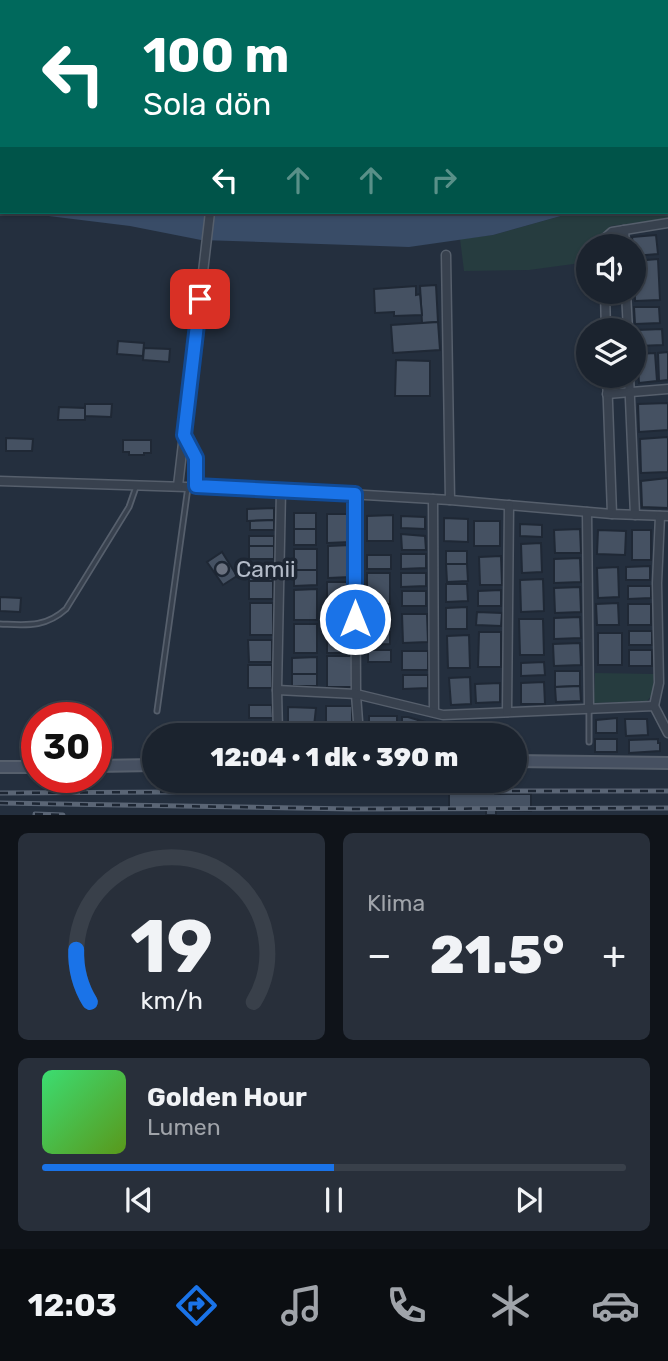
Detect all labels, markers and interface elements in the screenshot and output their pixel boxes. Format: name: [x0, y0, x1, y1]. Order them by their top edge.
text: 100 m: [143, 26, 289, 84]
icon: left: [28, 28, 119, 119]
text: Sola dön: [143, 85, 271, 123]
icon: left: [206, 161, 244, 199]
icon: ahead: [279, 161, 317, 199]
icon: ahead: [352, 161, 390, 199]
icon: right: [425, 161, 463, 199]
map controls: [576, 234, 646, 388]
button: sound: [576, 234, 646, 304]
pin: [170, 269, 230, 329]
icon: arrive: [181, 280, 219, 318]
button: layers: [576, 318, 646, 388]
place label: Camii: [236, 555, 296, 583]
marker: Camii: [214, 561, 230, 577]
position arrow: [318, 582, 392, 656]
speed limit sign: 30: [21, 702, 112, 793]
text: 12:04 · 1 dk · 390 m: [211, 742, 458, 773]
text: Klima: [367, 889, 425, 917]
text: 19: [130, 905, 213, 991]
text: 21.5°: [430, 924, 564, 986]
text: −: [367, 932, 392, 978]
text: +: [602, 932, 626, 978]
text: km/h: [140, 986, 203, 1015]
text: Golden Hour: [147, 1082, 307, 1113]
text: Lumen: [147, 1113, 221, 1141]
icon: previous: [120, 1181, 158, 1219]
icon: pause: [315, 1181, 353, 1219]
icon: next: [510, 1181, 548, 1219]
icon: directions: [172, 1281, 221, 1330]
icon: music: [277, 1281, 326, 1330]
icon: phone: [382, 1281, 431, 1330]
icon: climate: [486, 1281, 535, 1330]
icon: car: [591, 1281, 640, 1330]
text: 12:03: [28, 1286, 117, 1324]

